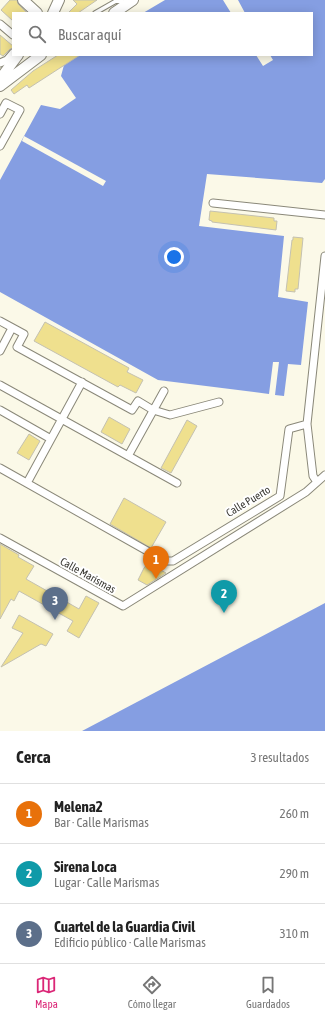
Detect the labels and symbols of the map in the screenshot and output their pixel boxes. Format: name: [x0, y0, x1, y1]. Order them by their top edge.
your location: [164, 247, 184, 267]
street label: Calle Puerto: [224, 483, 272, 519]
pin: 1: [143, 546, 169, 579]
street label: Calle Marismas: [58, 555, 118, 595]
pin: 2: [211, 580, 237, 613]
pin: 3: [42, 587, 68, 620]

